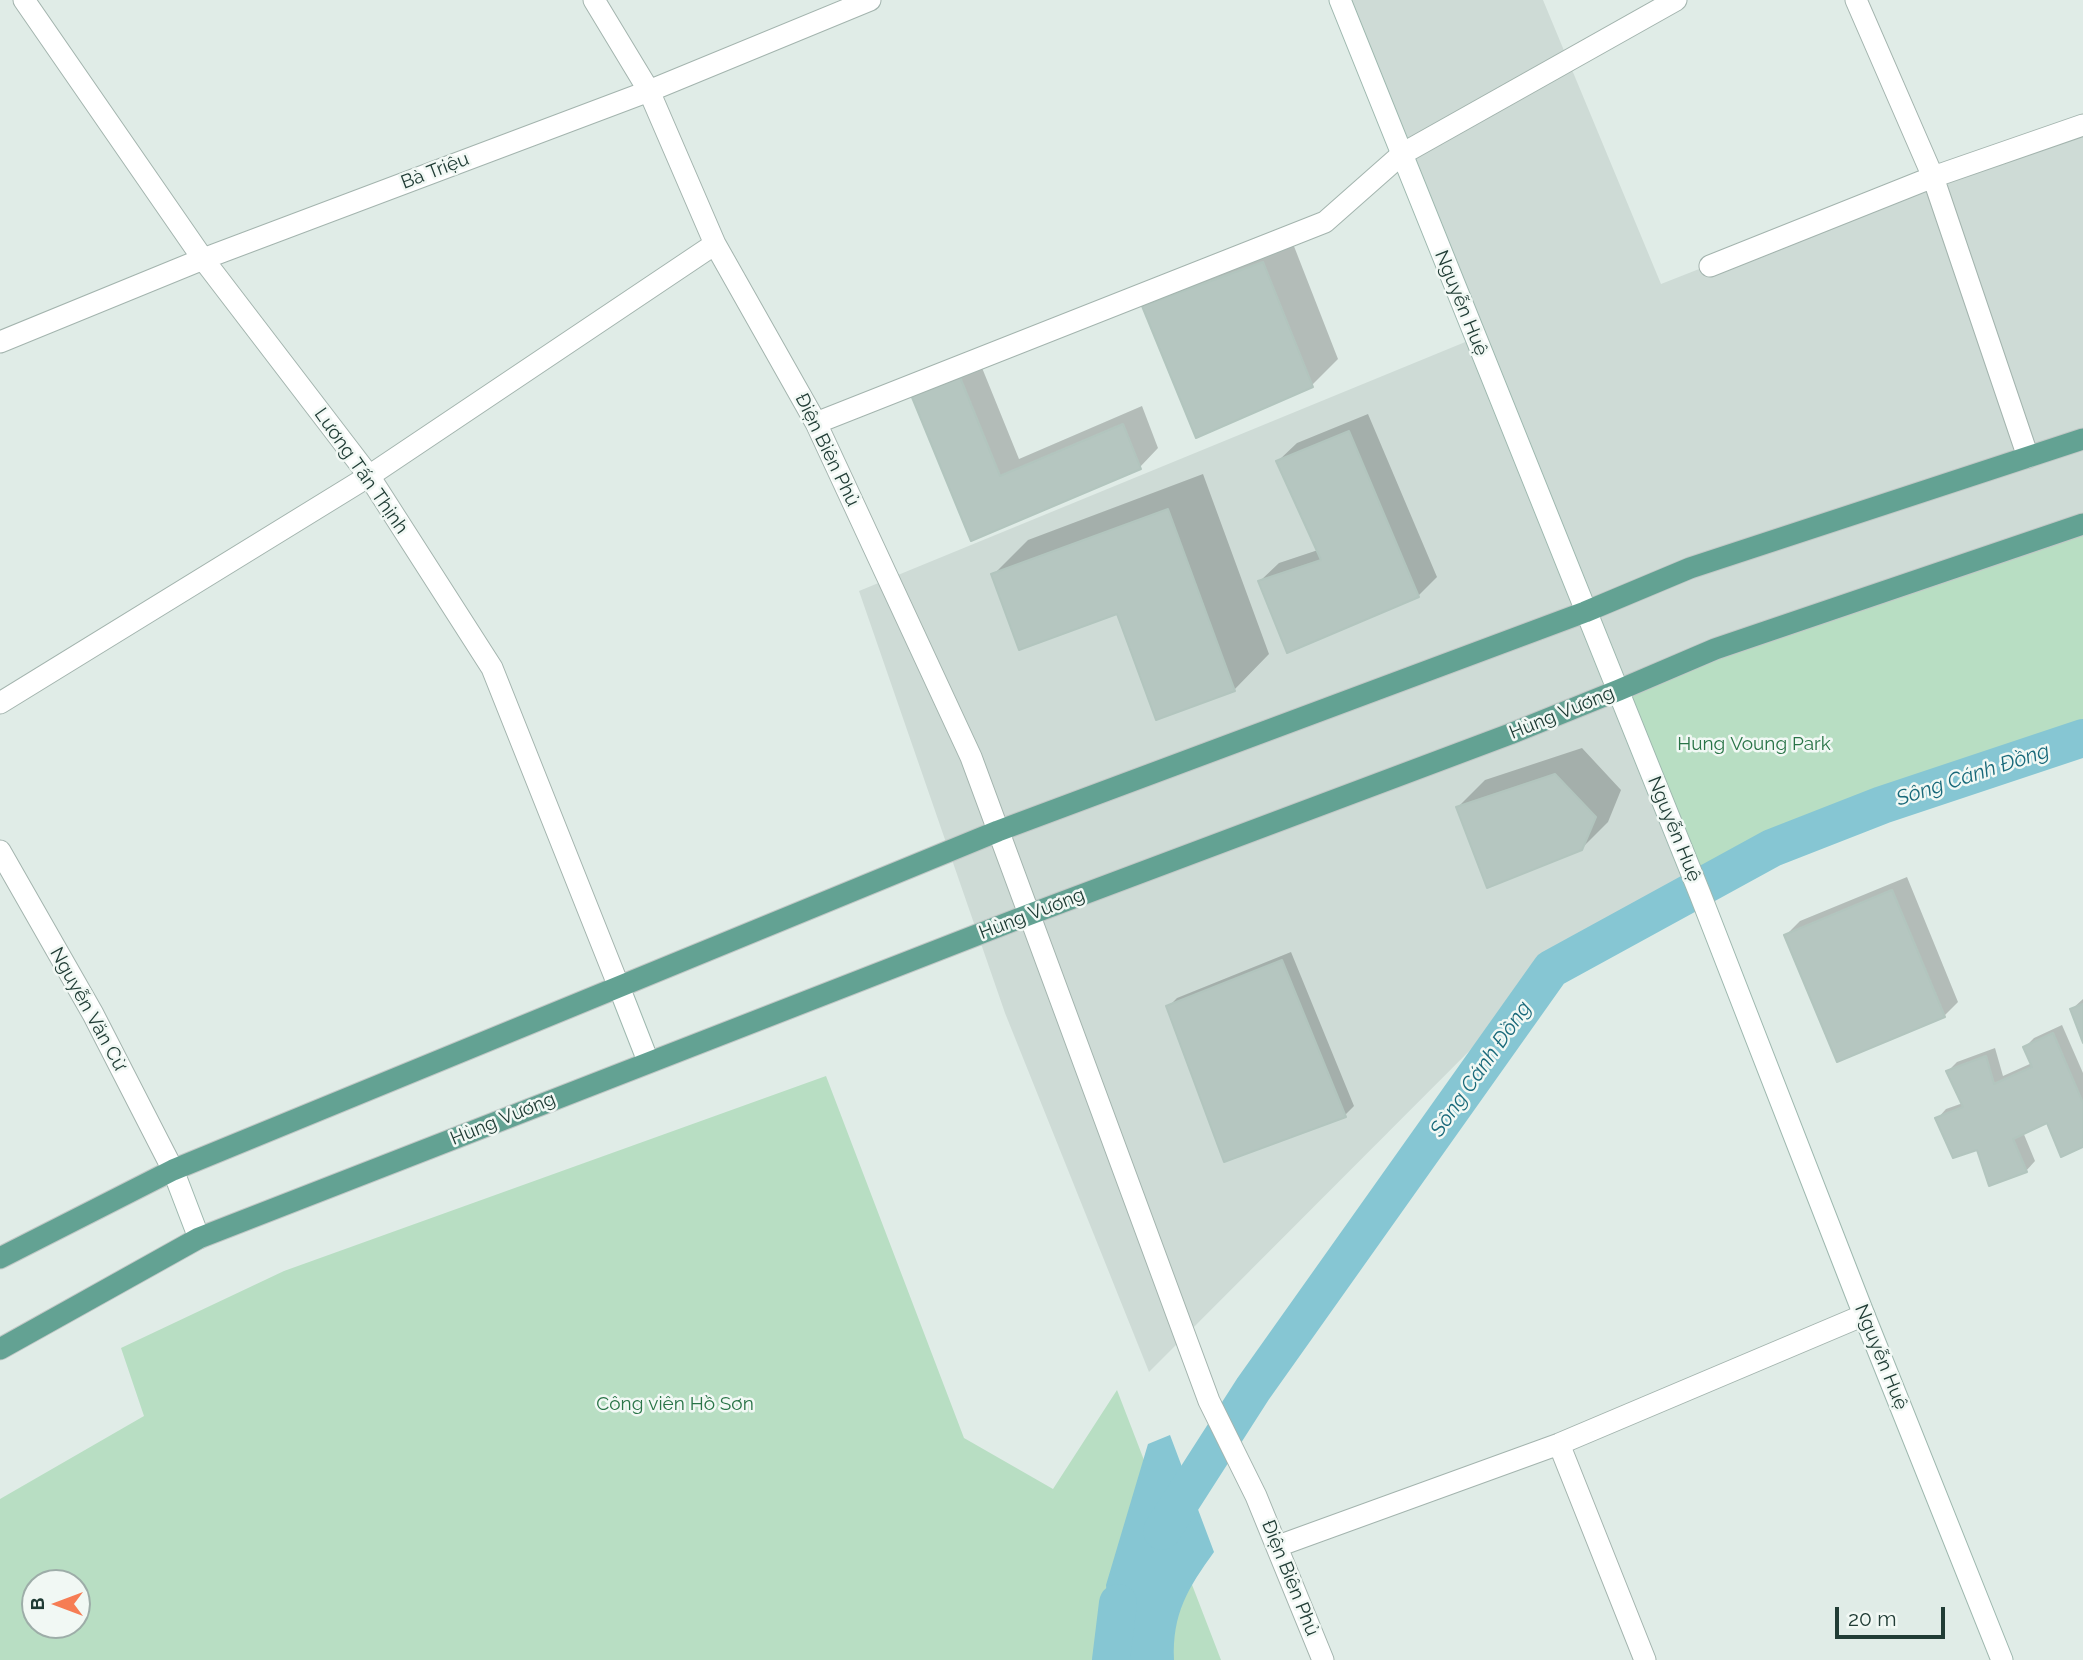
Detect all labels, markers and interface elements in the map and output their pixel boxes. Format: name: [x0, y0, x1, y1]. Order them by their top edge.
street label: Bà Triệu: [398, 148, 472, 194]
street label: Nguyễn Huệ: [1430, 247, 1492, 359]
street label: Điện Biên Phủ: [790, 390, 864, 510]
street label: Lương Tấn Thịnh: [309, 404, 413, 538]
street label: Hùng Vương: [1506, 682, 1618, 744]
park label: Hung Voung Park: [1677, 733, 1831, 755]
water label: Sông Cánh Đồng: [1893, 738, 2053, 812]
street label: Nguyễn Huệ: [1643, 773, 1705, 885]
street label: Hùng Vương: [976, 883, 1088, 945]
street label: Nguyễn Văn Cừ: [45, 943, 131, 1075]
water label: Sông Cánh Đồng: [1425, 996, 1537, 1142]
street label: Hùng Vương: [447, 1088, 559, 1150]
street label: Nguyễn Huệ: [1850, 1301, 1912, 1413]
park label: Công viên Hồ Sơn: [596, 1393, 754, 1415]
street label: Điện Biên Phủ: [1256, 1517, 1324, 1639]
north arrow: [21, 1569, 91, 1639]
scale bar: [1838, 1594, 1948, 1638]
text: B: [26, 1598, 48, 1610]
text: 20 m: [1848, 1606, 1896, 1631]

